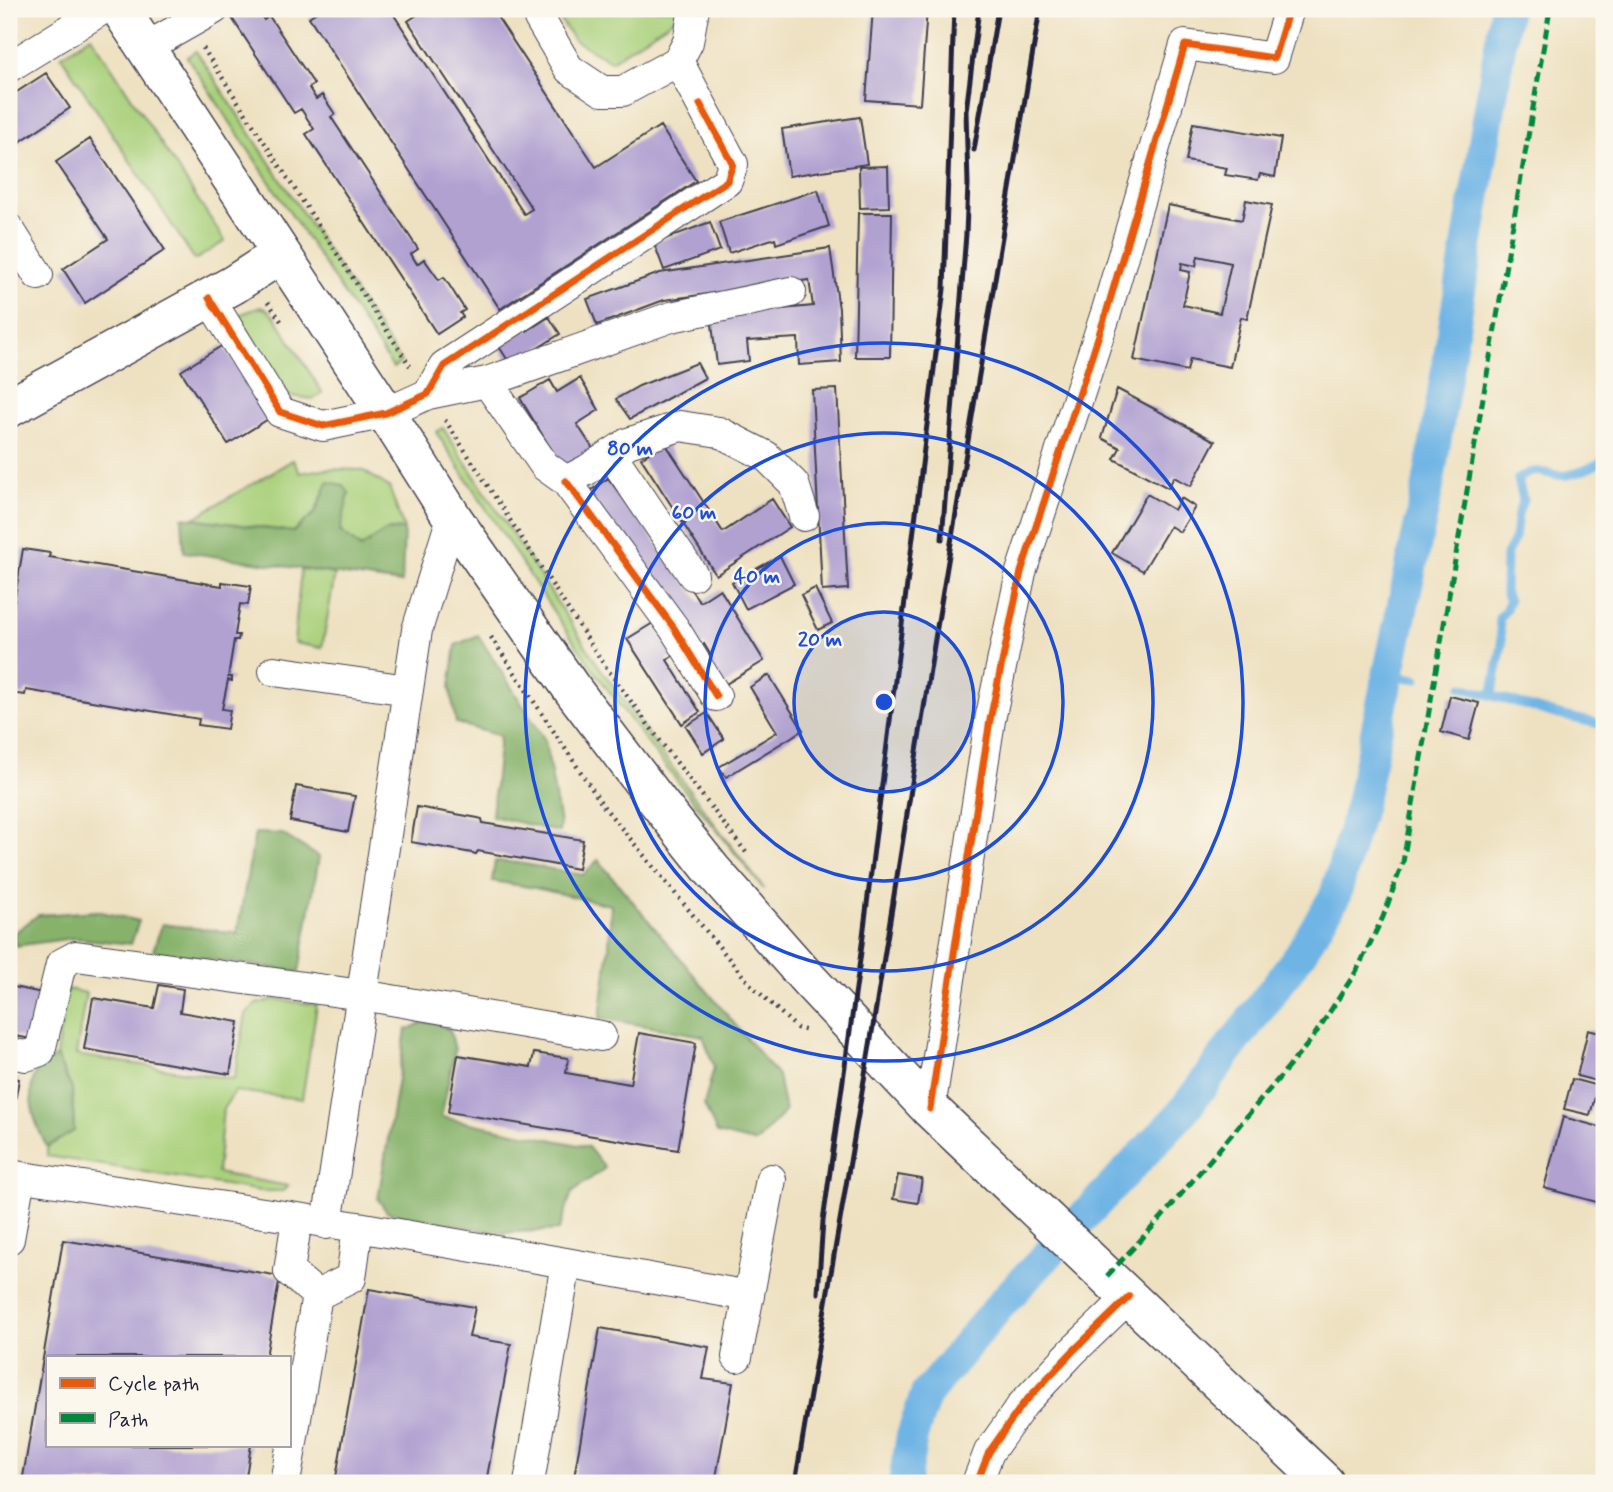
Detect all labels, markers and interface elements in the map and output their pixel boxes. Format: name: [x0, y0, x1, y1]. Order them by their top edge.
text: 80 m: [607, 435, 653, 463]
text: 60 m: [671, 499, 717, 527]
text: 40 m: [734, 563, 781, 591]
text: 20 m: [798, 626, 843, 654]
centre of rings: [872, 690, 896, 714]
legend: [46, 1356, 290, 1446]
text: Cycle path: [108, 1370, 199, 1398]
text: Path: [108, 1406, 148, 1434]

